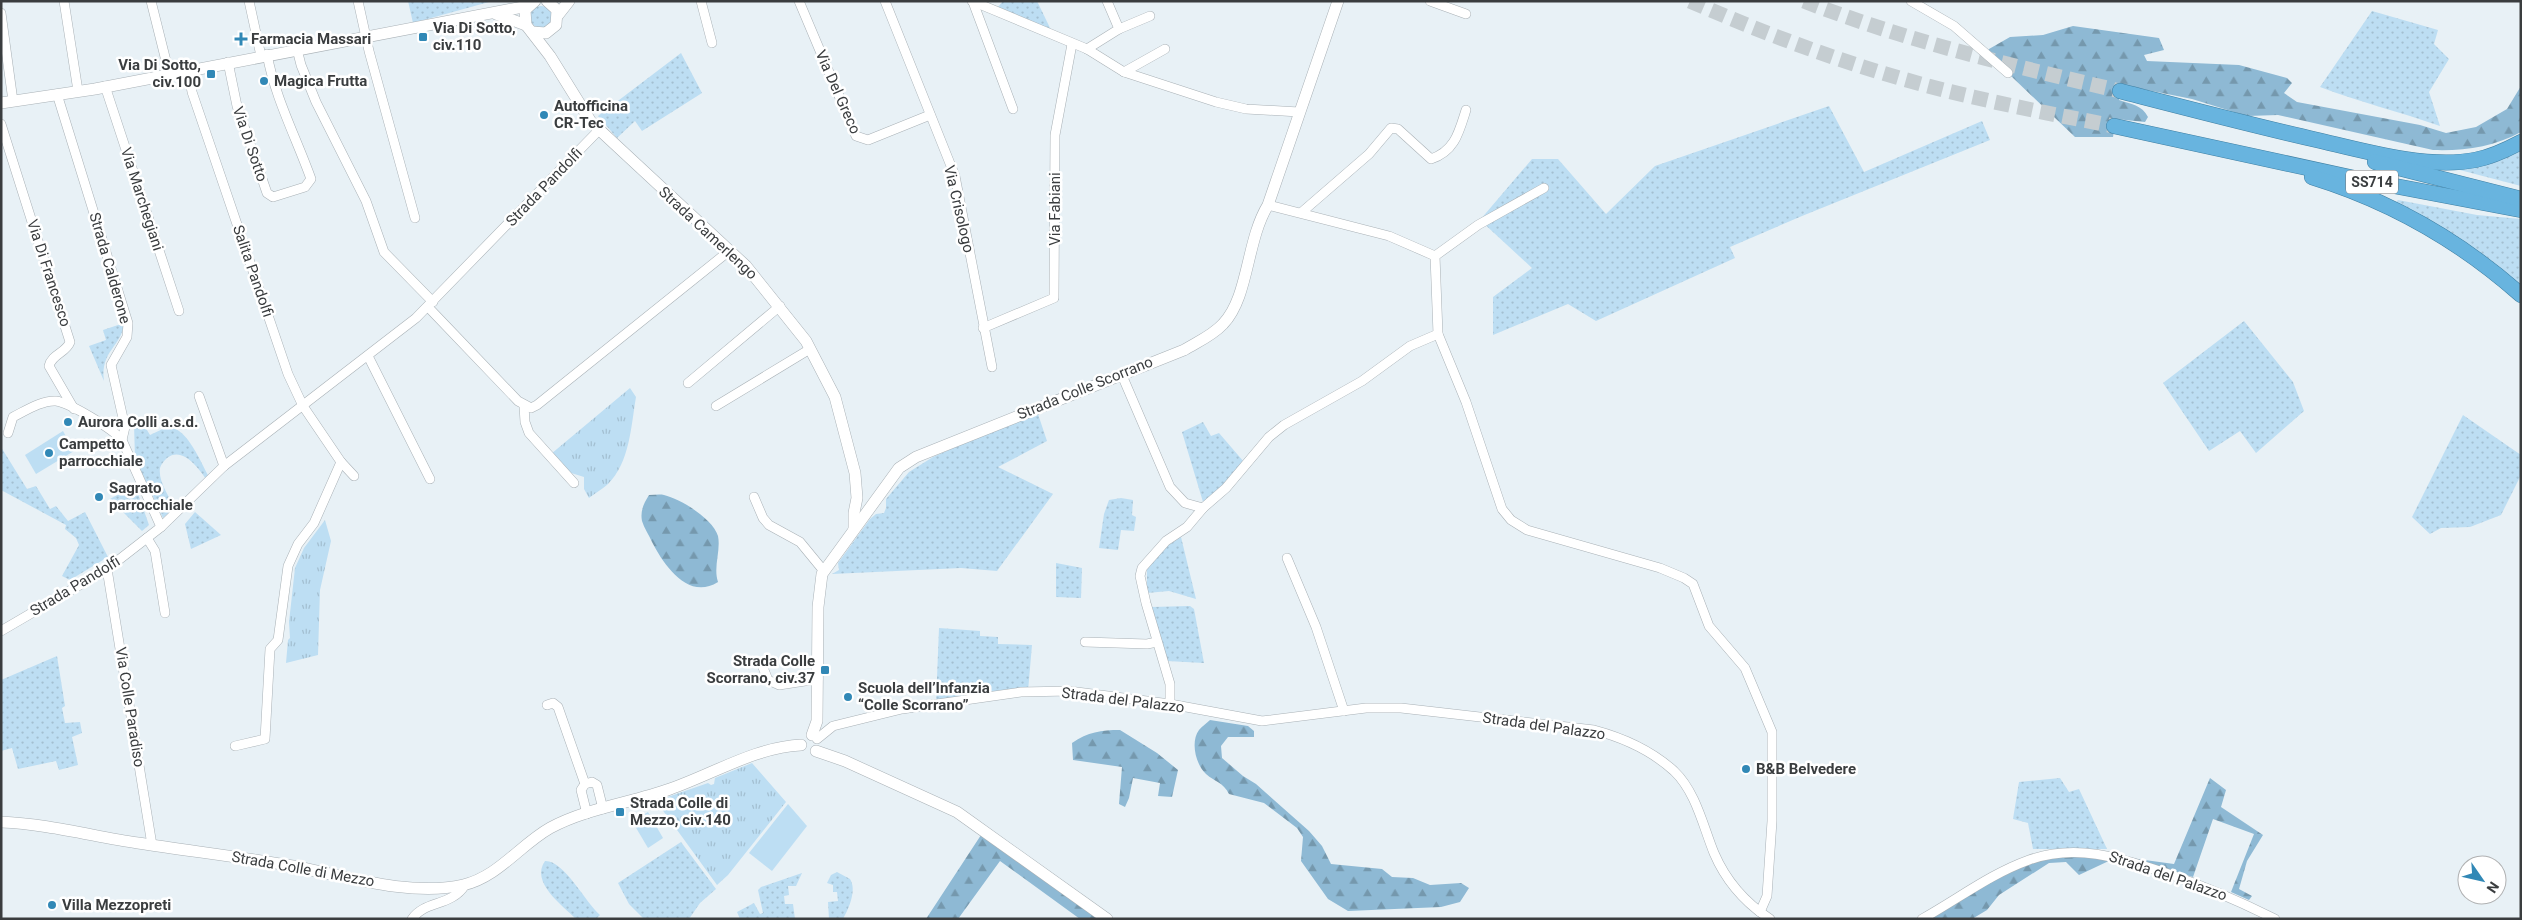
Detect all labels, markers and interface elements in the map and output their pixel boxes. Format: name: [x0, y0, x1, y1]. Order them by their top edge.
place label: Via Di Sotto, civ.110: [433, 19, 516, 54]
place label: Farmacia Massari: [251, 30, 371, 48]
marker: Via Di Sotto, civ.110: [417, 31, 429, 43]
marker: Farmacia Massari: [235, 33, 247, 45]
street label: Via Del Greco: [812, 47, 864, 137]
place label: Via Di Sotto, civ.100: [118, 56, 201, 91]
marker: Via Di Sotto, civ.100: [205, 68, 217, 80]
place label: Magica Frutta: [274, 72, 367, 90]
marker: Magica Frutta: [258, 75, 270, 87]
place label: Autofficina CR-Tec: [554, 97, 628, 132]
street label: Via Di Sotto: [229, 104, 271, 184]
marker: Autofficina CR-Tec: [538, 109, 550, 121]
street label: Strada Pandolfi: [502, 144, 586, 230]
street label: Via Marchegiani: [117, 145, 167, 253]
street label: Via Crisologo: [940, 164, 978, 254]
road number: SS714: [2346, 170, 2398, 193]
street label: Via Fabiani: [1046, 172, 1064, 246]
street label: Strada Camerlengo: [655, 183, 761, 283]
street label: Strada Calderone: [86, 210, 134, 326]
street label: Via Di Francesco: [23, 217, 75, 329]
street label: Salita Pandolfi: [229, 223, 277, 319]
street label: Strada Colle Scorrano: [1015, 353, 1155, 423]
place label: Aurora Colli a.s.d.: [78, 413, 198, 431]
marker: Aurora Colli a.s.d.: [62, 416, 74, 428]
place label: Campetto parrocchiale: [59, 435, 143, 470]
marker: Campetto parrocchiale: [43, 447, 55, 459]
place label: Sagrato parrocchiale: [109, 479, 193, 514]
marker: Sagrato parrocchiale: [93, 491, 105, 503]
street label: Strada Pandolfi: [27, 552, 123, 620]
street label: Via Colle Paradiso: [112, 646, 148, 768]
place label: Strada Colle Scorrano, civ.37: [707, 652, 815, 687]
marker: Strada Colle Scorrano, civ.37: [819, 664, 831, 676]
place label: Scuola dell’Infanzia “Colle Scorrano”: [858, 679, 990, 714]
street label: Strada del Palazzo: [1061, 684, 1185, 716]
marker: Scuola dell’Infanzia “Colle Scorrano”: [842, 691, 854, 703]
street label: Strada del Palazzo: [1482, 708, 1606, 744]
place label: B&B Belvedere: [1756, 760, 1856, 778]
marker: B&B Belvedere: [1740, 763, 1752, 775]
place label: Strada Colle di Mezzo, civ.140: [630, 794, 731, 829]
marker: Strada Colle di Mezzo, civ.140: [614, 806, 626, 818]
street label: Strada del Palazzo: [2107, 847, 2229, 905]
street label: Strada Colle di Mezzo: [230, 848, 376, 890]
north arrow: [2457, 855, 2507, 905]
text: N: [2483, 879, 2502, 896]
place label: Villa Mezzopreti: [62, 896, 171, 914]
marker: Villa Mezzopreti: [46, 899, 58, 911]

